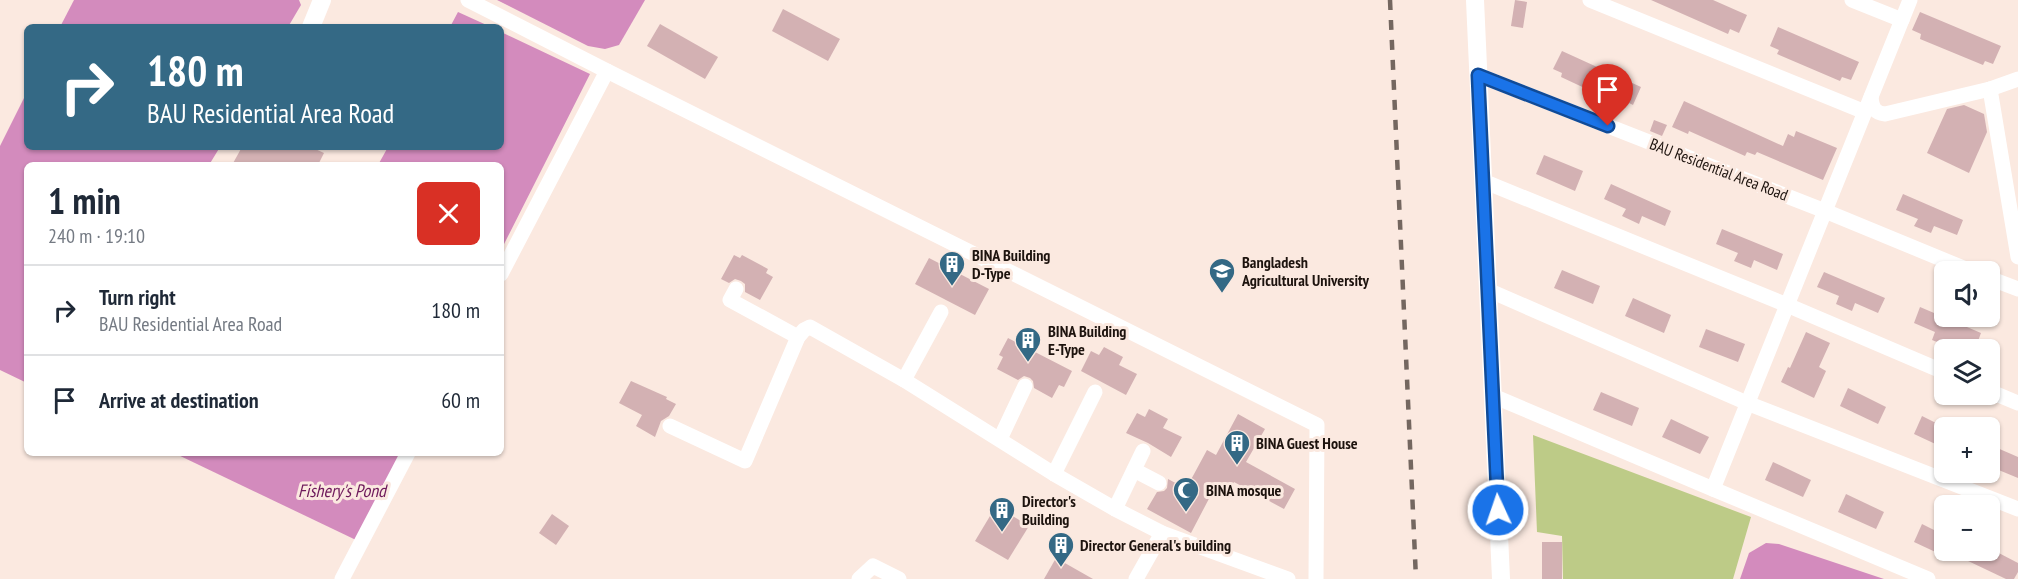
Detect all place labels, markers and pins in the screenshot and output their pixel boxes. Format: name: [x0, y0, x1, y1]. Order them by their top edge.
pin: [1582, 64, 1633, 126]
place label: BINA Building D-Type: [972, 245, 1050, 283]
building icon: BINA Building D-Type: [937, 249, 967, 287]
place label: Bangladesh Agricultural University: [1241, 252, 1369, 290]
school or university icon: Bangladesh Agricultural University: [1207, 256, 1237, 294]
place label: BINA Building E-Type: [1048, 321, 1126, 359]
building icon: BINA Building E-Type: [1013, 325, 1043, 363]
building icon: BINA Guest House: [1222, 428, 1252, 466]
place label: BINA Guest House: [1256, 433, 1358, 453]
mosque icon: BINA mosque: [1171, 475, 1201, 513]
place label: BINA mosque: [1206, 480, 1282, 500]
place label: Director's Building: [1022, 491, 1076, 529]
building icon: Director's Building: [987, 495, 1017, 533]
building icon: Director General's building: [1046, 530, 1076, 568]
place label: Director General's building: [1080, 535, 1231, 555]

